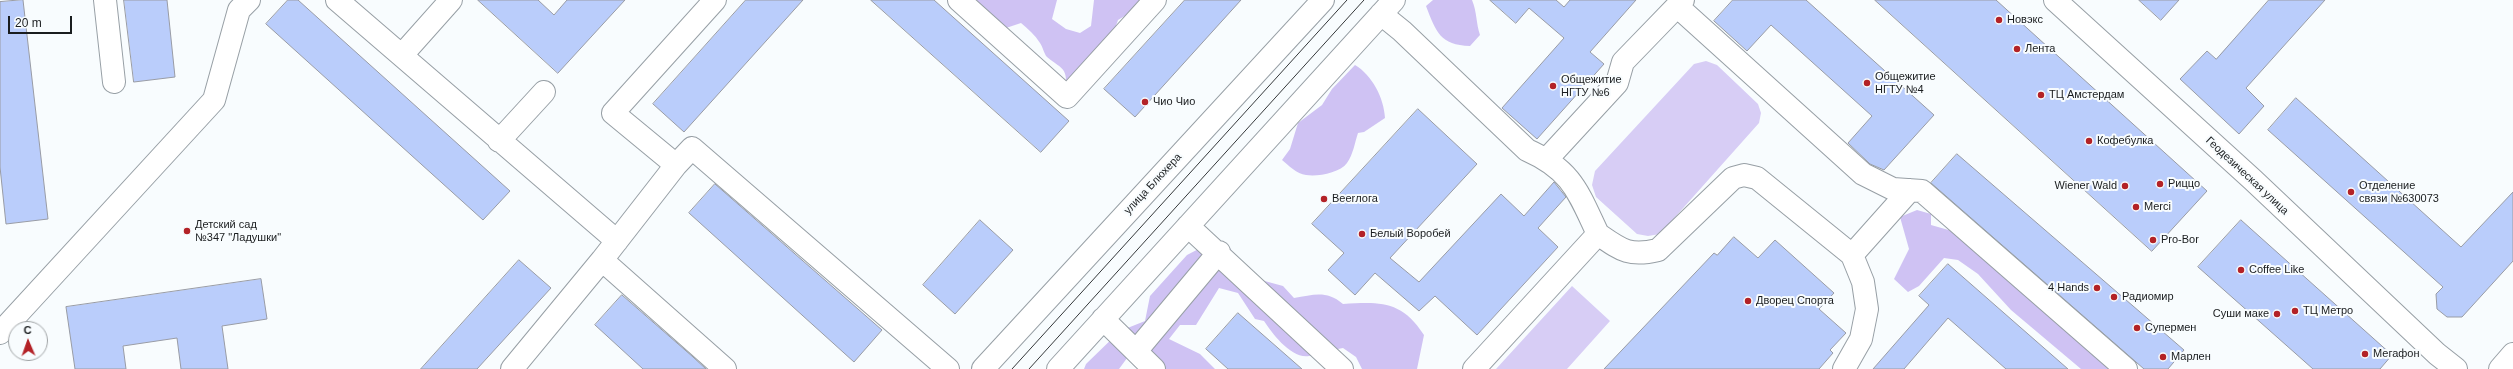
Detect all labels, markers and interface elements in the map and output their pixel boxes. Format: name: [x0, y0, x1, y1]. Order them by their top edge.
scale bar: [10, 8, 74, 34]
place label: Новэкс: [2007, 13, 2043, 27]
marker: Новэкс: [1994, 15, 2004, 25]
text: 20 m: [15, 16, 42, 30]
place label: Лента: [2025, 42, 2055, 56]
marker: Лента: [2012, 44, 2022, 54]
place label: Общежитие НГТУ №4: [1875, 70, 1936, 96]
place label: Общежитие НГТУ №6: [1561, 73, 1622, 99]
marker: Общежитие НГТУ №4: [1862, 78, 1872, 88]
marker: Общежитие НГТУ №6: [1548, 81, 1558, 91]
place label: ТЦ Амстердам: [2049, 88, 2124, 102]
marker: ТЦ Амстердам: [2036, 90, 2046, 100]
place label: Чио Чио: [1153, 95, 1195, 109]
marker: Чио Чио: [1140, 97, 1150, 107]
place label: Кофебулка: [2097, 134, 2153, 148]
street label: Геодезическая улица: [2203, 134, 2291, 218]
marker: Кофебулка: [2084, 136, 2094, 146]
street label: улица Блюхера: [1121, 151, 1185, 217]
place label: Риццо: [2168, 177, 2200, 191]
place label: Wiener Wald: [2054, 179, 2117, 193]
marker: Риццо: [2155, 179, 2165, 189]
place label: Отделение связи №630073: [2359, 179, 2439, 205]
marker: Wiener Wald: [2120, 181, 2130, 191]
marker: Отделение связи №630073: [2346, 187, 2356, 197]
place label: Beerлога: [1332, 192, 1378, 206]
marker: Beerлога: [1319, 194, 1329, 204]
place label: Merci: [2144, 200, 2171, 214]
marker: Merci: [2131, 202, 2141, 212]
place label: Детский сад №347 "Ладушки": [195, 218, 281, 244]
marker: Детский сад №347 "Ладушки": [182, 226, 192, 236]
place label: Белый Воробей: [1370, 227, 1451, 241]
marker: Белый Воробей: [1357, 229, 1367, 239]
place label: Pro-Bor: [2161, 233, 2199, 247]
marker: Pro-Bor: [2148, 235, 2158, 245]
place label: Coffee Like: [2249, 263, 2304, 277]
marker: Coffee Like: [2236, 265, 2246, 275]
place label: 4 Hands: [2048, 281, 2089, 295]
marker: 4 Hands: [2092, 283, 2102, 293]
place label: Радиомир: [2122, 290, 2174, 304]
marker: Радиомир: [2109, 292, 2119, 302]
place label: Дворец Спорта: [1756, 294, 1834, 308]
marker: Дворец Спорта: [1743, 296, 1753, 306]
place label: ТЦ Метро: [2303, 304, 2353, 318]
marker: ТЦ Метро: [2290, 306, 2300, 316]
place label: Суши маке: [2213, 307, 2269, 321]
marker: Суши маке: [2272, 309, 2282, 319]
north arrow: [8, 321, 48, 361]
place label: Супермен: [2145, 321, 2196, 335]
marker: Супермен: [2132, 323, 2142, 333]
text: С: [23, 324, 32, 336]
place label: Мегафон: [2373, 347, 2420, 361]
marker: Мегафон: [2360, 349, 2370, 359]
place label: Марлен: [2171, 350, 2211, 364]
marker: Марлен: [2158, 352, 2168, 362]

